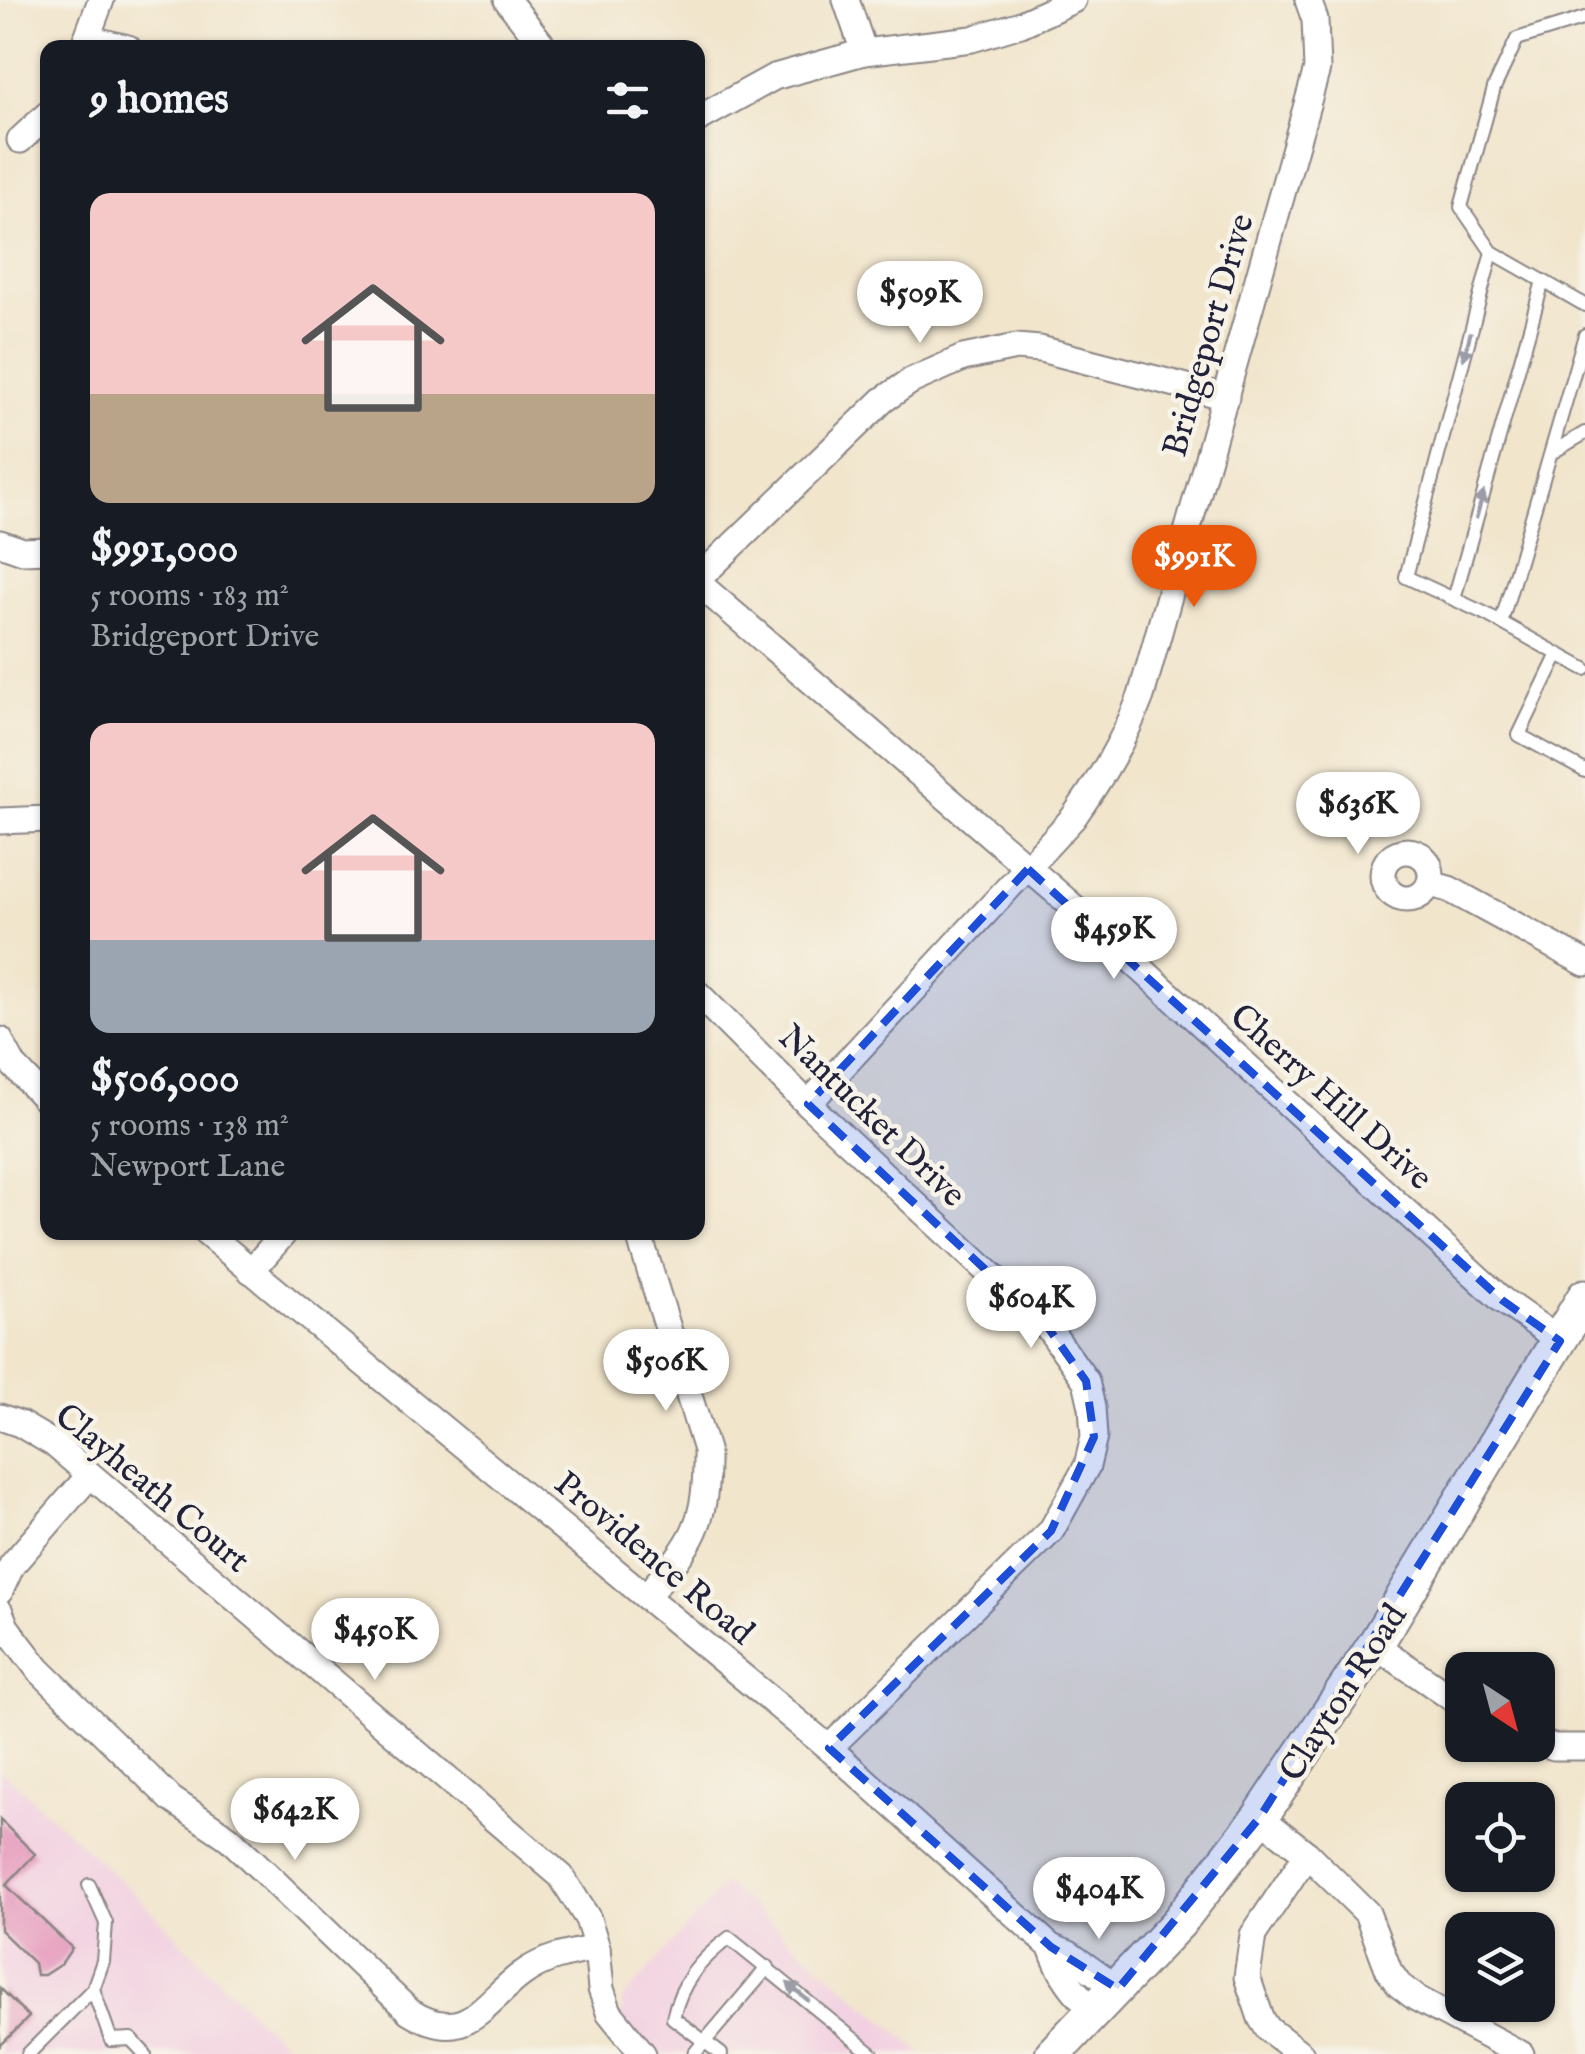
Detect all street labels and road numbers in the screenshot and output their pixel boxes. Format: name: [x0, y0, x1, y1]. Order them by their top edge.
street label: Bridgeport Drive: [1153, 209, 1266, 462]
street label: Cherry Hill Drive: [1219, 995, 1441, 1201]
street label: Nantucket Drive: [768, 1016, 975, 1218]
street label: Clayheath Court: [45, 1394, 258, 1584]
street label: Providence Road: [544, 1462, 763, 1656]
street label: Clayton Road: [1270, 1596, 1418, 1791]

